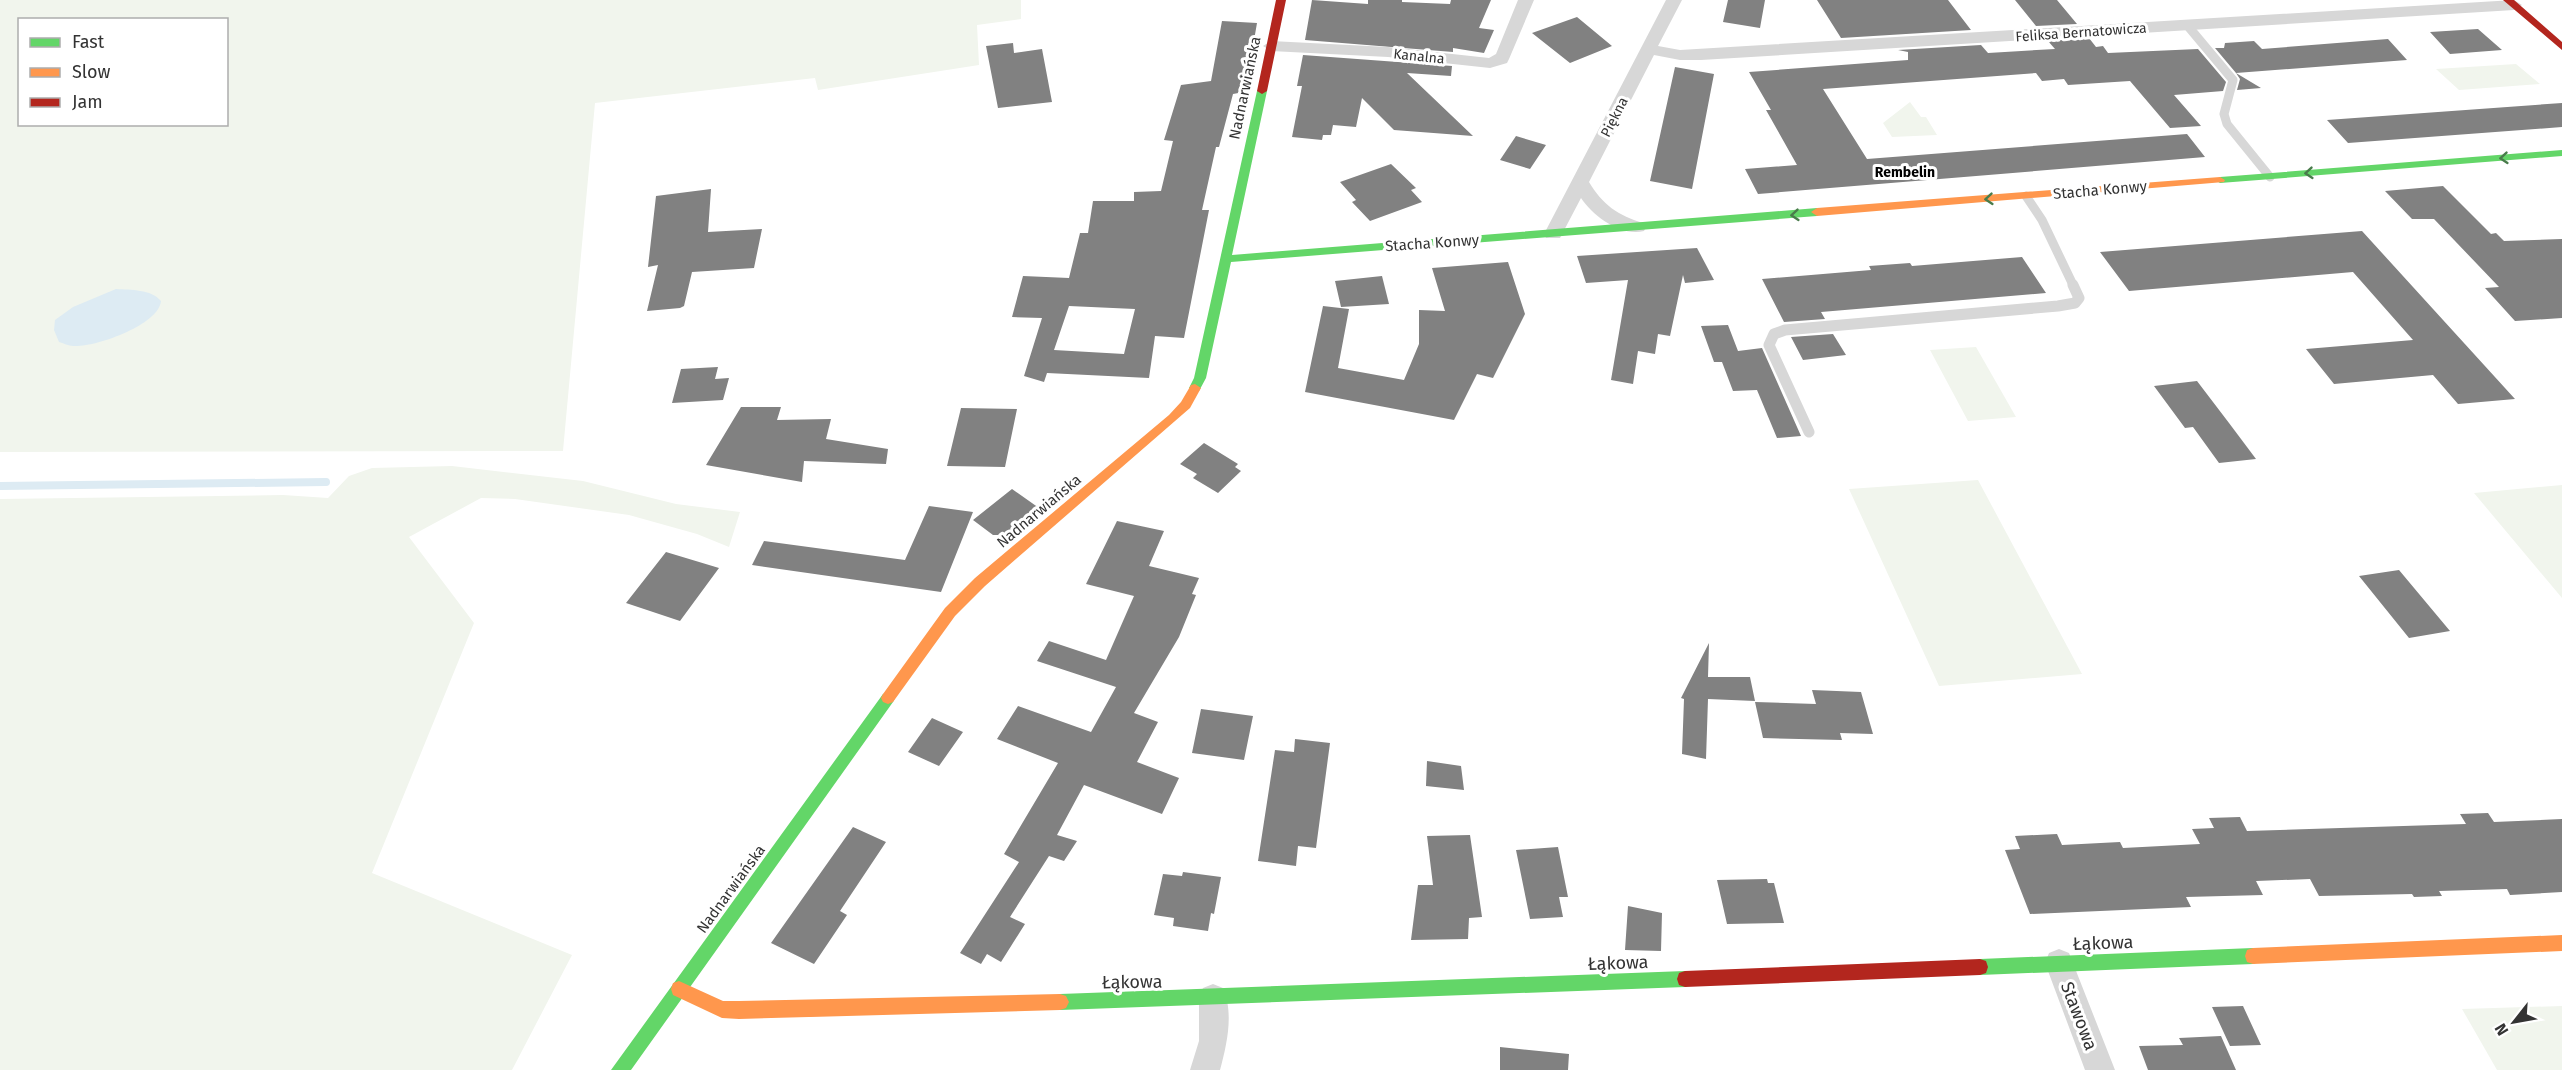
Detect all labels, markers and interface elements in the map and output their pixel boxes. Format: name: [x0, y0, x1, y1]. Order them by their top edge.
legend: [18, 18, 228, 126]
street label: Feliksa Bernatowicza: [2015, 19, 2147, 46]
text: Fast: [72, 31, 105, 53]
street label: Nadnarwiańska: [1225, 35, 1265, 141]
street label: Kanalna: [1393, 45, 1445, 68]
text: Slow: [72, 61, 111, 83]
text: Jam: [72, 91, 103, 113]
street label: Piękna: [1597, 94, 1632, 140]
one-way arrow: [2499, 151, 2508, 164]
district label: Rembelin: [1875, 164, 1935, 181]
one-way arrow: [2305, 167, 2314, 180]
street label: Stacha Konwy: [2052, 177, 2148, 203]
one-way arrow: [1985, 192, 1994, 205]
one-way arrow: [1790, 208, 1799, 221]
street label: Stacha Konwy: [1384, 231, 1480, 255]
street label: Nadnarwiańska: [993, 470, 1085, 552]
street label: Nadnarwiańska: [693, 841, 769, 937]
street label: Łąkowa: [2072, 931, 2134, 955]
street label: Łąkowa: [1587, 951, 1649, 975]
street label: Łąkowa: [1101, 970, 1163, 994]
street label: Stawowa: [2056, 979, 2102, 1053]
north arrow: [2484, 992, 2544, 1052]
text: N: [2491, 1020, 2512, 1039]

